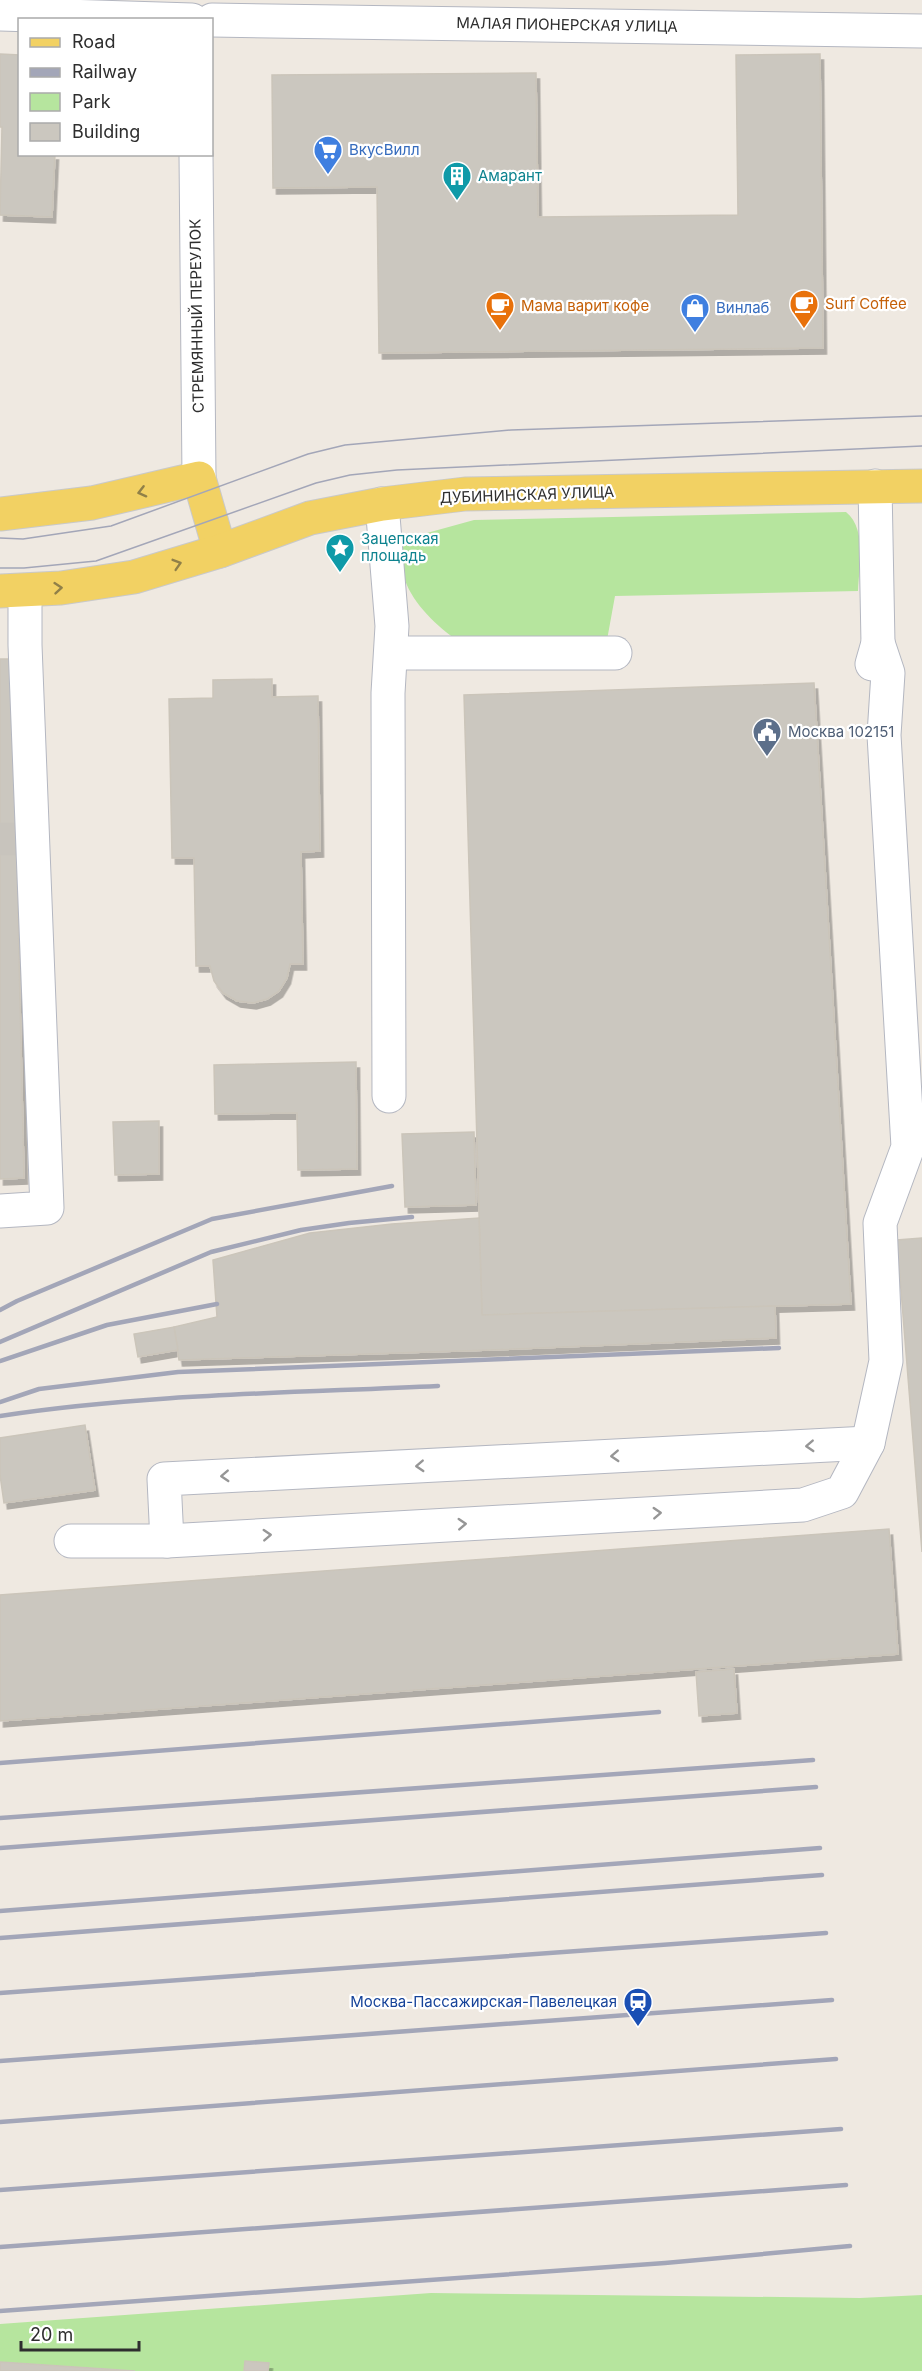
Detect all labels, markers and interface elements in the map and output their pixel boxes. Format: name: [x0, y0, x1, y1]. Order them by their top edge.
street label: МАЛАЯ ПИОНЕРСКАЯ УЛИЦА: [456, 13, 678, 36]
legend: [18, 18, 213, 156]
text: Road: [72, 31, 115, 52]
text: Railway: [72, 61, 137, 82]
text: Park: [72, 91, 111, 112]
text: Building: [72, 121, 140, 142]
supermarket icon: ВкусВилл: [312, 134, 344, 176]
place label: ВкусВилл: [349, 140, 420, 159]
building icon: Амарант: [441, 160, 473, 202]
place label: Амарант: [478, 166, 542, 185]
street label: СТРЕМЯННЫЙ ПЕРЕУЛОК: [185, 219, 208, 413]
cafe icon: Surf Coffee: [788, 288, 820, 330]
cafe icon: Мама варит кофе: [484, 290, 516, 332]
shop icon: Винлаб: [679, 292, 711, 334]
place label: Surf Coffee: [825, 294, 907, 313]
place label: Мама варит кофе: [521, 296, 649, 315]
place label: Винлаб: [716, 298, 770, 317]
street label: ДУБИНИНСКАЯ УЛИЦА: [439, 482, 615, 507]
one-way arrow: [137, 484, 147, 497]
place label: Зацепская площадь: [361, 529, 439, 565]
place icon: Зацепская площадь: [324, 532, 356, 574]
one-way arrow: [171, 559, 182, 571]
one-way arrow: [54, 582, 63, 595]
public building icon: Москва 102151: [751, 716, 783, 758]
place label: Москва 102151: [788, 722, 894, 741]
one-way arrow: [805, 1440, 814, 1453]
one-way arrow: [610, 1450, 619, 1463]
one-way arrow: [416, 1460, 425, 1473]
one-way arrow: [221, 1470, 230, 1483]
one-way arrow: [652, 1507, 661, 1520]
one-way arrow: [457, 1518, 466, 1531]
one-way arrow: [263, 1529, 272, 1542]
station icon: Москва-Пассажирская-Павелецкая: [622, 1986, 654, 2028]
place label: Москва-Пассажирская-Павелецкая: [350, 1992, 617, 2011]
scale bar: [21, 2314, 140, 2352]
text: 20 m: [30, 2324, 73, 2345]

